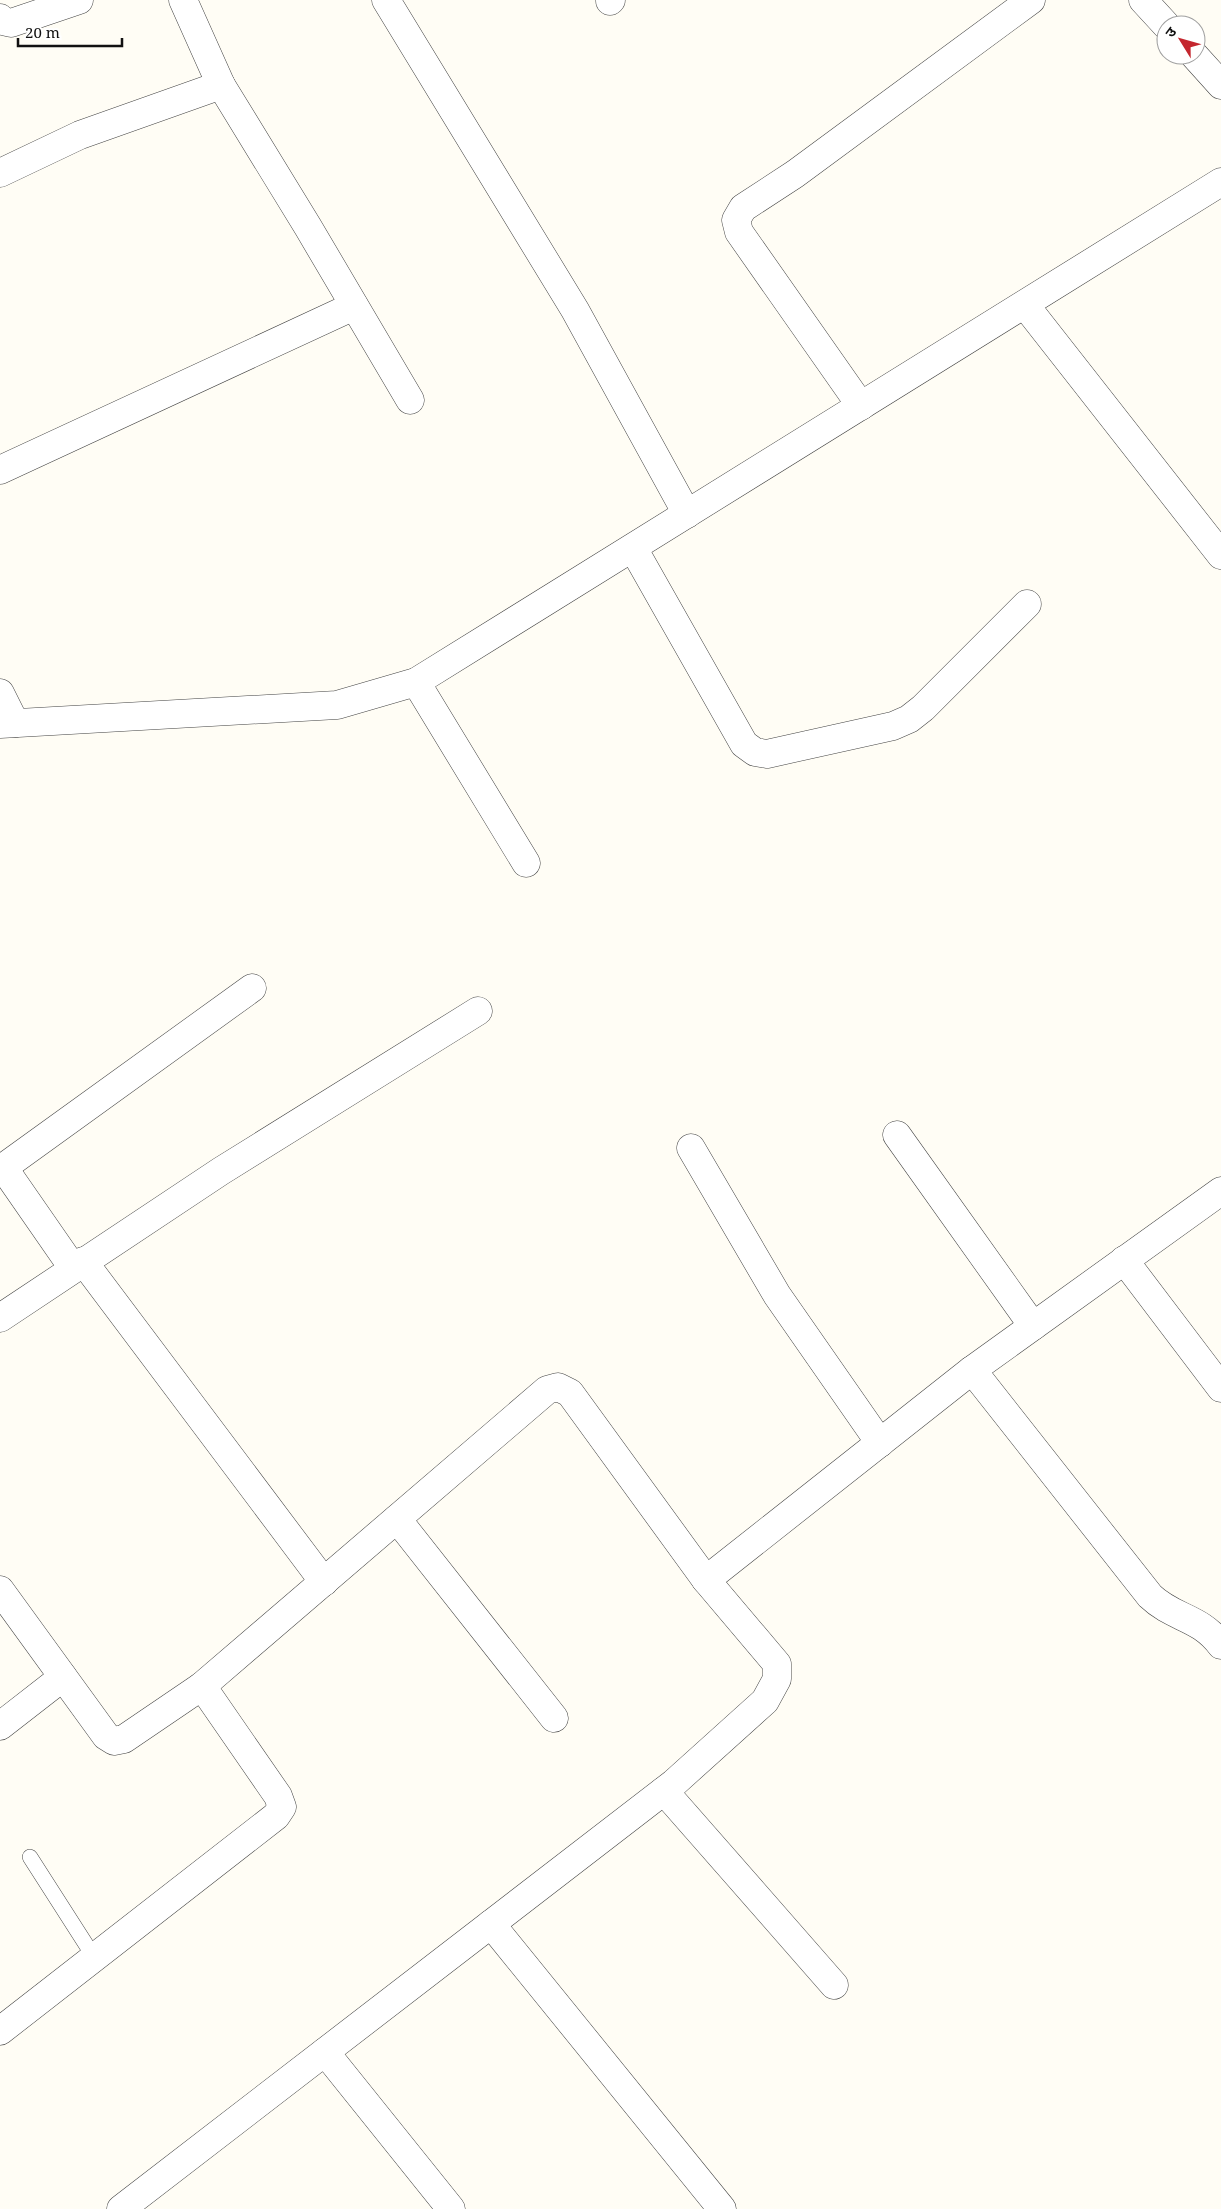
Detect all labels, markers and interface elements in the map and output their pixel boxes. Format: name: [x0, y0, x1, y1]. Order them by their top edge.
scale bar: [18, 15, 121, 47]
north arrow: [1156, 15, 1206, 65]
text: 20 m: [25, 22, 60, 42]
text: उ: [1160, 22, 1181, 41]

